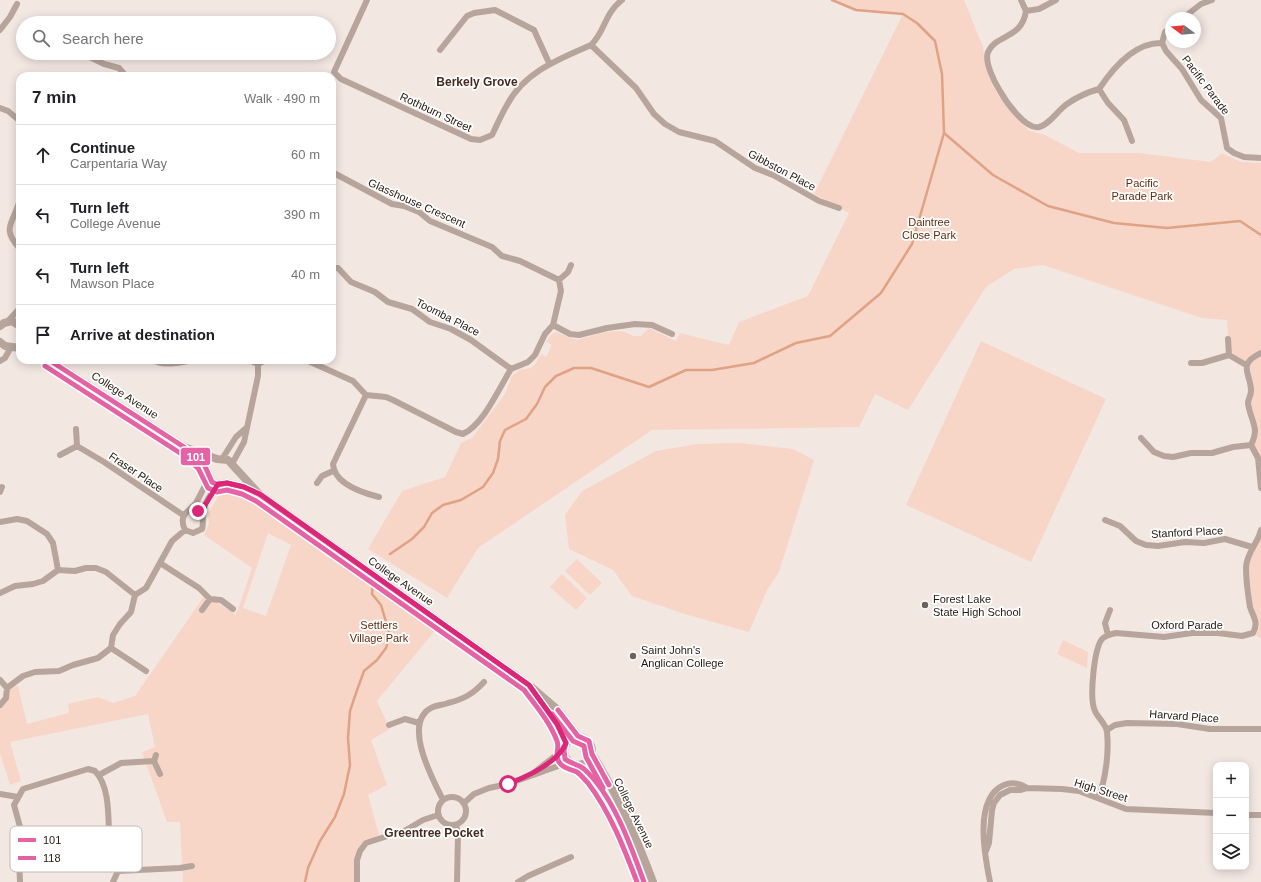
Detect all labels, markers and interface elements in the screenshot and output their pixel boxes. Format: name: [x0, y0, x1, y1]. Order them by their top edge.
north arrow: [1165, 12, 1201, 48]
search box: [16, 16, 336, 60]
icon: search: [30, 27, 52, 49]
text: Search here: [62, 30, 144, 47]
street label: Pacific Parade: [1180, 53, 1232, 117]
district label: Berkely Grove: [436, 75, 518, 89]
text: 7 min: [32, 88, 76, 107]
street label: Rothburn Street: [398, 90, 474, 134]
text: Walk · 490 m: [244, 91, 320, 106]
text: Continue: [70, 139, 135, 156]
icon: ahead: [32, 144, 54, 166]
text: 60 m: [291, 147, 320, 162]
street label: Gibbston Place: [746, 147, 818, 193]
text: Carpentaria Way: [70, 156, 167, 171]
street label: Glasshouse Crescent: [367, 176, 467, 230]
park label: Pacific Parade Park: [1111, 177, 1173, 202]
text: Turn left: [70, 199, 129, 216]
icon: left: [32, 204, 54, 226]
text: 390 m: [284, 207, 320, 222]
text: College Avenue: [70, 216, 161, 231]
park label: Daintree Close Park: [902, 216, 956, 241]
text: Turn left: [70, 259, 129, 276]
icon: left: [32, 264, 54, 286]
text: 40 m: [291, 267, 320, 282]
text: Mawson Place: [70, 276, 155, 291]
street label: Toomba Place: [414, 296, 482, 338]
icon: arrive: [32, 324, 54, 346]
text: Arrive at destination: [70, 326, 215, 343]
street label: College Avenue: [89, 369, 161, 421]
line badge: 101: [180, 447, 211, 466]
street label: Fraser Place: [107, 450, 165, 494]
text: 101: [187, 451, 205, 463]
route end: [189, 502, 207, 520]
street label: Stanford Place: [1151, 524, 1223, 540]
street label: College Avenue: [366, 554, 436, 608]
place label: Forest Lake State High School: [933, 593, 1021, 618]
marker: Forest Lake State High School: [920, 600, 930, 610]
park label: Settlers Village Park: [350, 619, 409, 644]
street label: Oxford Parade: [1151, 619, 1223, 631]
place label: Saint John's Anglican College: [641, 644, 724, 669]
marker: Saint John's Anglican College: [628, 651, 638, 661]
street label: Harvard Place: [1149, 708, 1219, 724]
map controls: [1213, 762, 1249, 870]
button: +: [1213, 762, 1249, 798]
route start: [499, 775, 517, 793]
street label: College Avenue: [612, 776, 656, 850]
street label: High Street: [1073, 776, 1129, 804]
button: −: [1213, 798, 1249, 834]
legend: [10, 826, 142, 872]
district label: Greentree Pocket: [384, 826, 484, 840]
text: 101: [43, 834, 61, 846]
button: layers: [1213, 834, 1249, 870]
text: 118: [43, 852, 61, 864]

